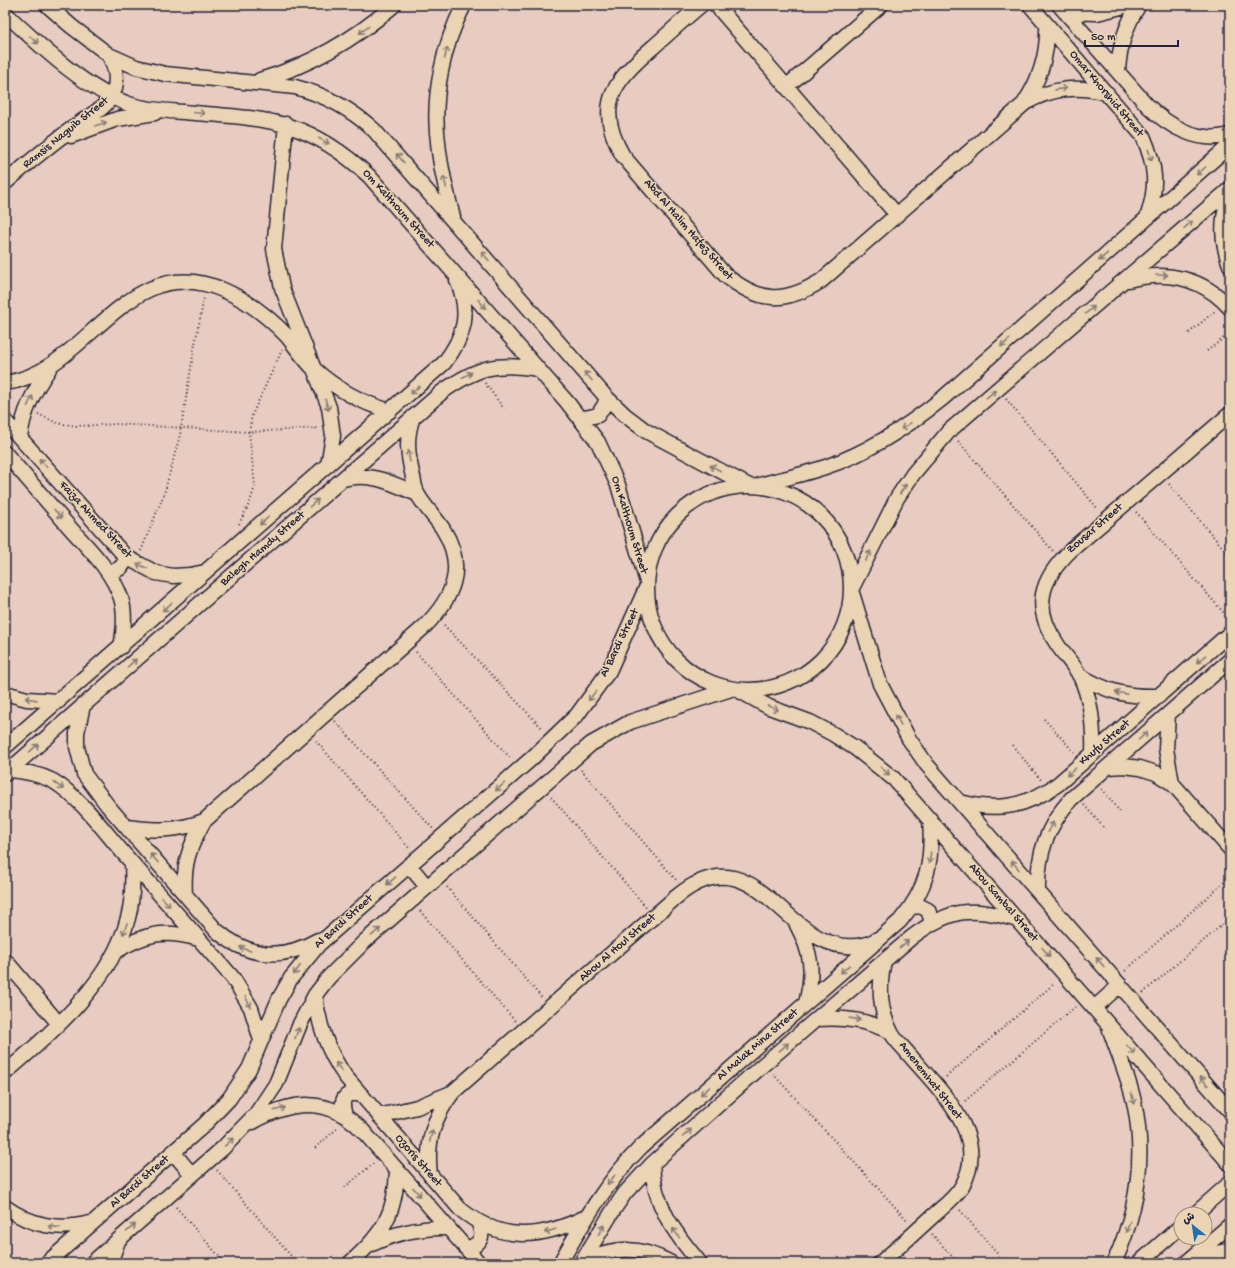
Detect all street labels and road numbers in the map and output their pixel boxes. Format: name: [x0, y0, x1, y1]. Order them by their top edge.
street label: Omar Khorshid Street: [1066, 48, 1147, 141]
street label: Ramsis Naguib Street: [20, 93, 113, 172]
street label: Om Kalthoum Street: [359, 167, 438, 252]
street label: Abd Al Halim Hafez Street: [640, 177, 736, 284]
street label: Om Kalthoum Street: [608, 475, 651, 576]
street label: Faiza Ahmed Street: [55, 478, 135, 562]
street label: Zousar Street: [1064, 500, 1127, 557]
street label: Balegh Hamdy Street: [217, 508, 309, 590]
street label: Al Bardi Street: [597, 606, 643, 679]
street label: Khufu Street: [1077, 716, 1134, 769]
street label: Abou Sambal Street: [965, 861, 1042, 946]
street label: Al Bardi Street: [312, 891, 377, 952]
street label: Abou Al Houl Street: [577, 910, 660, 985]
street label: Al Malak Mina Street: [714, 1005, 802, 1084]
street label: Amenemhat Street: [895, 1039, 965, 1124]
street label: Ozoris Street: [391, 1132, 445, 1191]
street label: Al Bardi Street: [107, 1152, 173, 1212]

